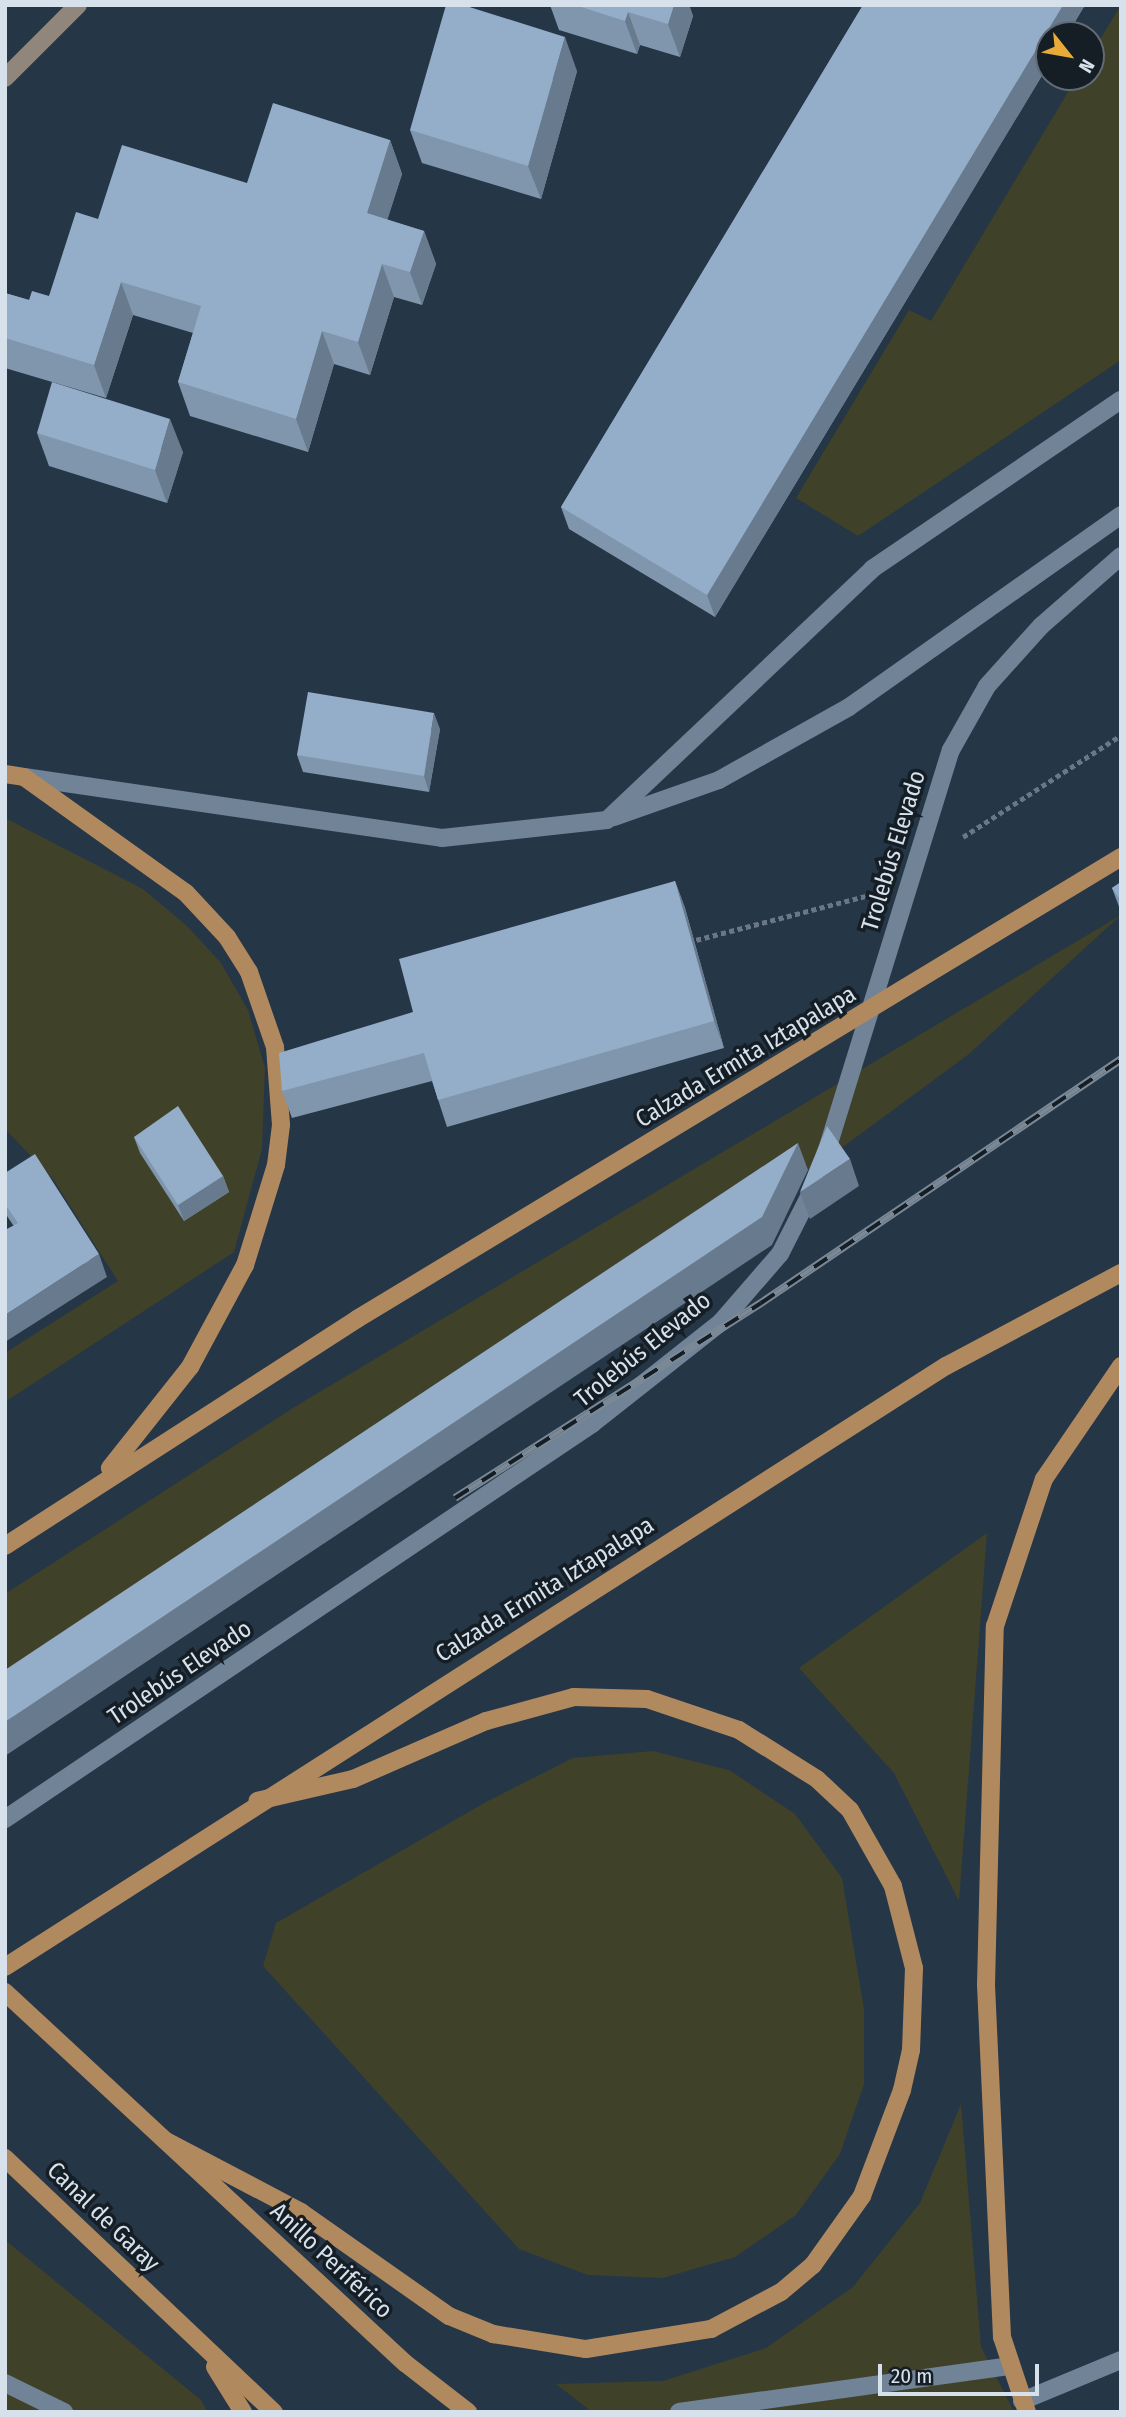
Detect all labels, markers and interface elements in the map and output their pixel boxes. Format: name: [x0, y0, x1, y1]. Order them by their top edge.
north arrow: [1035, 21, 1105, 91]
text: N: [1074, 55, 1100, 77]
street label: Trolebús Elevado: [856, 767, 932, 935]
street label: Calzada Ermita Iztapalapa: [631, 980, 861, 1134]
street label: Trolebús Elevado: [569, 1286, 717, 1414]
street label: Calzada Ermita Iztapalapa: [431, 1511, 659, 1669]
street label: Trolebús Elevado: [103, 1614, 257, 1732]
street label: Canal de Garay: [41, 2156, 165, 2278]
street label: Anillo Periférico: [264, 2197, 398, 2325]
scale bar: [881, 2350, 1042, 2394]
text: 20 m: [891, 2363, 932, 2389]

